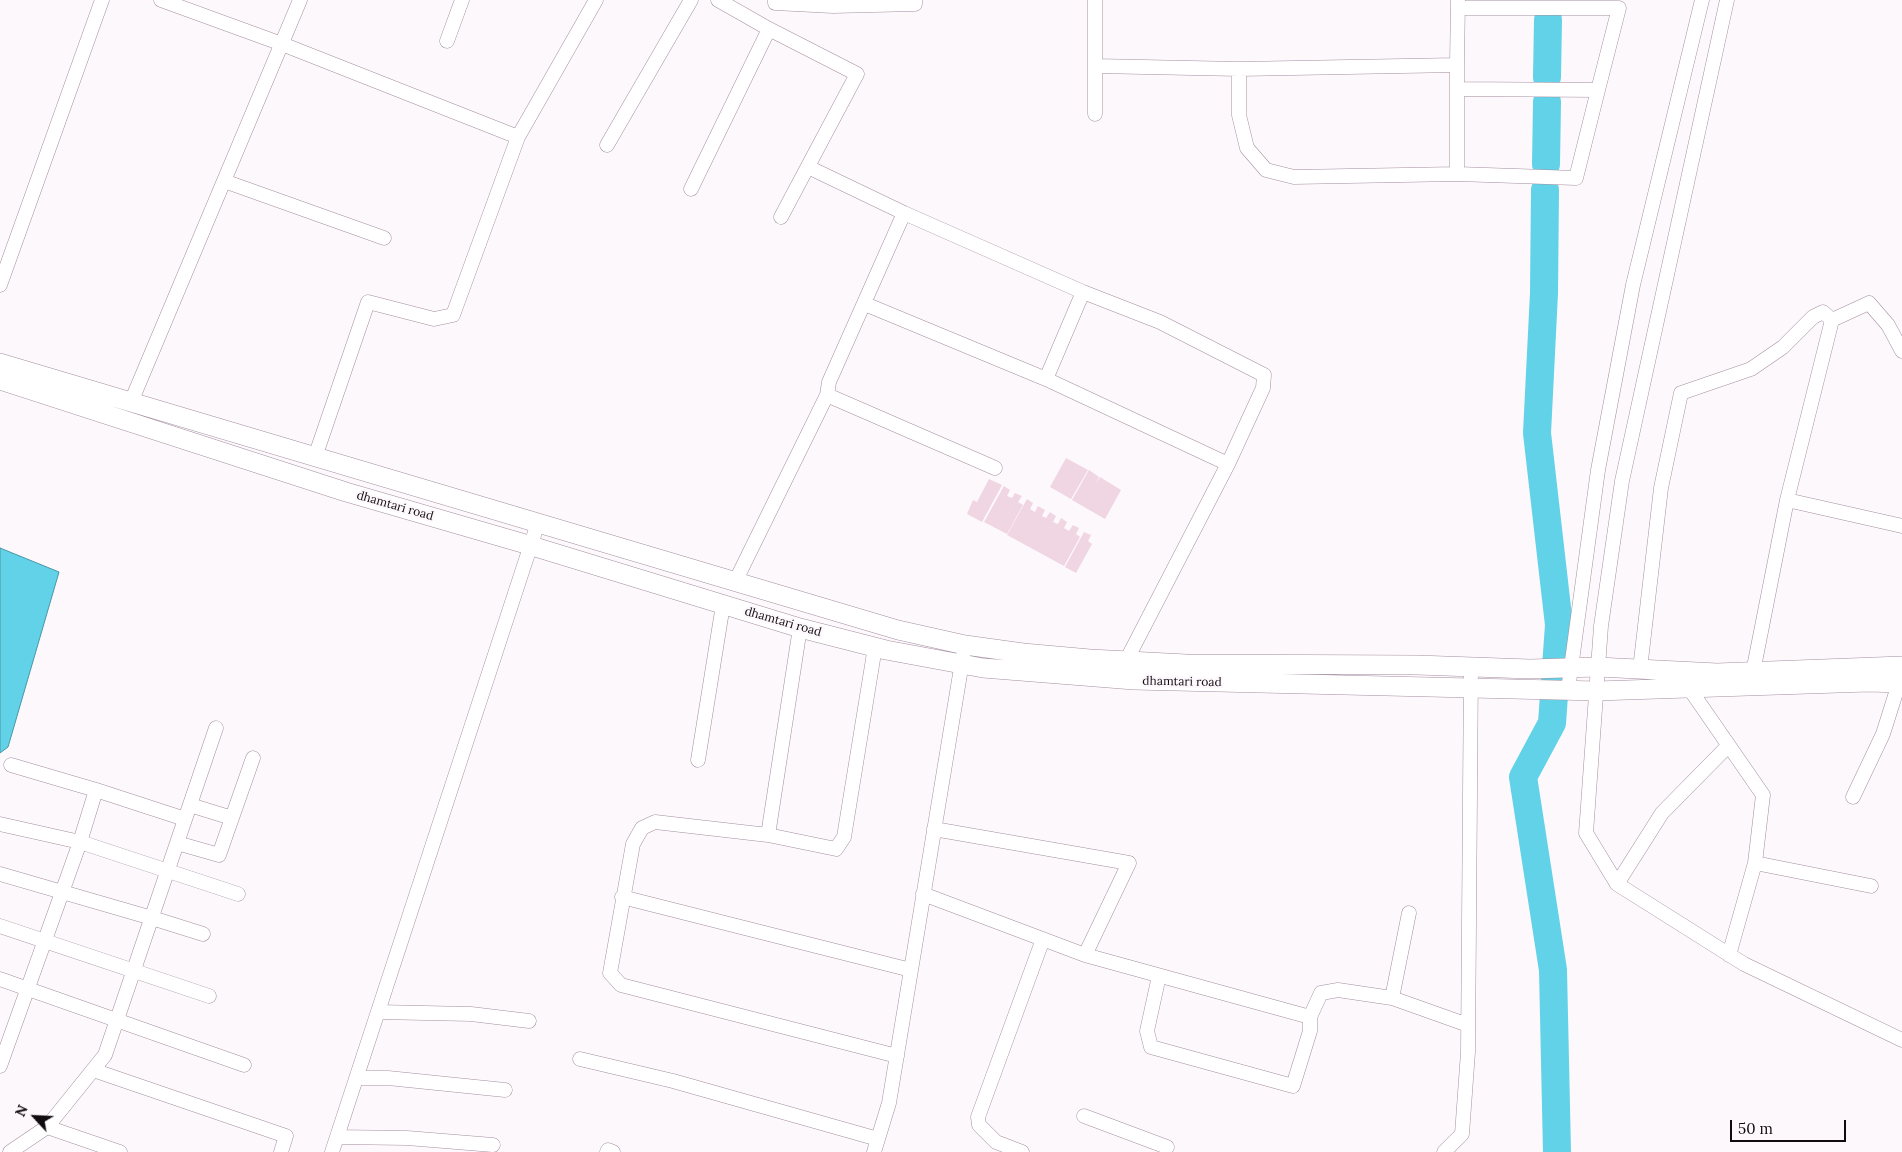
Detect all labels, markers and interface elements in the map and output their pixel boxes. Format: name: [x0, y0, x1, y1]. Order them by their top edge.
street label: dhamtari road: [355, 488, 435, 524]
street label: dhamtari road: [743, 604, 823, 640]
street label: dhamtari road: [1142, 674, 1222, 690]
north arrow: [10, 1092, 60, 1142]
text: N: [11, 1102, 32, 1119]
scale bar: [1732, 1110, 1848, 1142]
text: 50 m: [1738, 1119, 1773, 1138]

